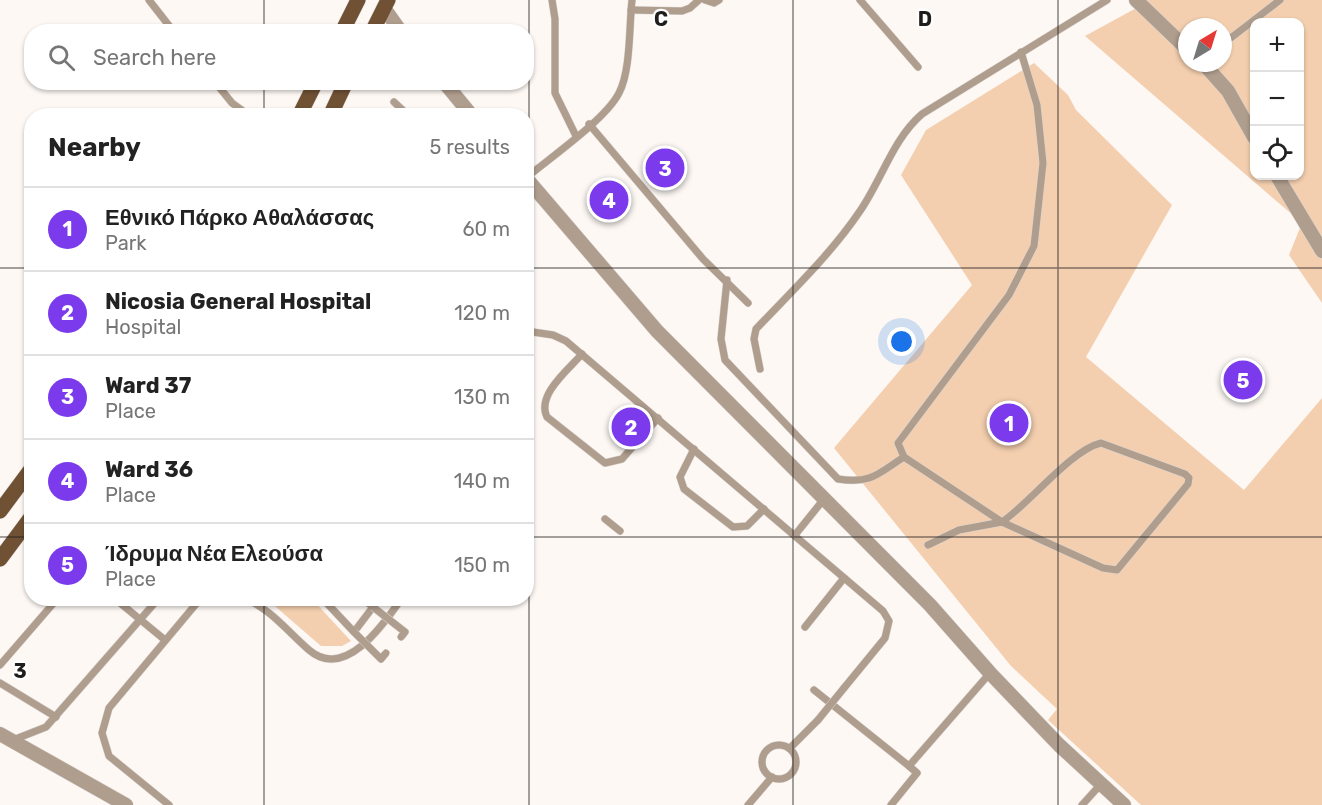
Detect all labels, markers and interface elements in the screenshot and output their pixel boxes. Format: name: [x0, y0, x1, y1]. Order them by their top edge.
text: C: [654, 7, 668, 31]
text: D: [918, 7, 932, 31]
north arrow: [1178, 18, 1232, 72]
map controls: [1250, 18, 1304, 180]
button: +: [1250, 18, 1304, 72]
search box: [24, 24, 534, 90]
icon: search: [45, 41, 78, 74]
text: Search here: [93, 44, 216, 71]
button: −: [1250, 72, 1304, 126]
button: locate: [1250, 126, 1304, 180]
text: Nearby: [48, 132, 141, 163]
text: 5 results: [429, 135, 510, 159]
pin: 3: [646, 146, 684, 190]
pin: 4: [590, 178, 628, 222]
text: Εθνικό Πάρκο Αθαλάσσας: [105, 204, 374, 231]
text: 1: [63, 217, 72, 241]
text: 60 m: [463, 217, 510, 241]
text: Park: [105, 231, 147, 255]
text: Nicosia General Hospital: [105, 288, 371, 315]
text: 2: [61, 301, 74, 325]
text: 120 m: [454, 301, 510, 325]
text: Hospital: [105, 315, 181, 339]
your location: [887, 327, 916, 356]
pin: 5: [1224, 358, 1262, 403]
text: Ward 37: [105, 372, 191, 399]
text: 3: [61, 385, 74, 409]
text: 130 m: [454, 385, 510, 409]
text: Place: [105, 399, 156, 423]
pin: 1: [990, 400, 1028, 446]
pin: 2: [612, 404, 650, 450]
text: Ward 36: [105, 456, 193, 483]
text: 4: [61, 469, 74, 493]
text: 140 m: [454, 469, 510, 493]
text: Place: [105, 483, 156, 507]
text: Ίδρυμα Νέα Ελεούσα: [105, 540, 323, 567]
text: 5: [61, 553, 74, 577]
text: 150 m: [454, 553, 510, 577]
text: Place: [105, 567, 156, 591]
text: 3: [13, 659, 27, 683]

